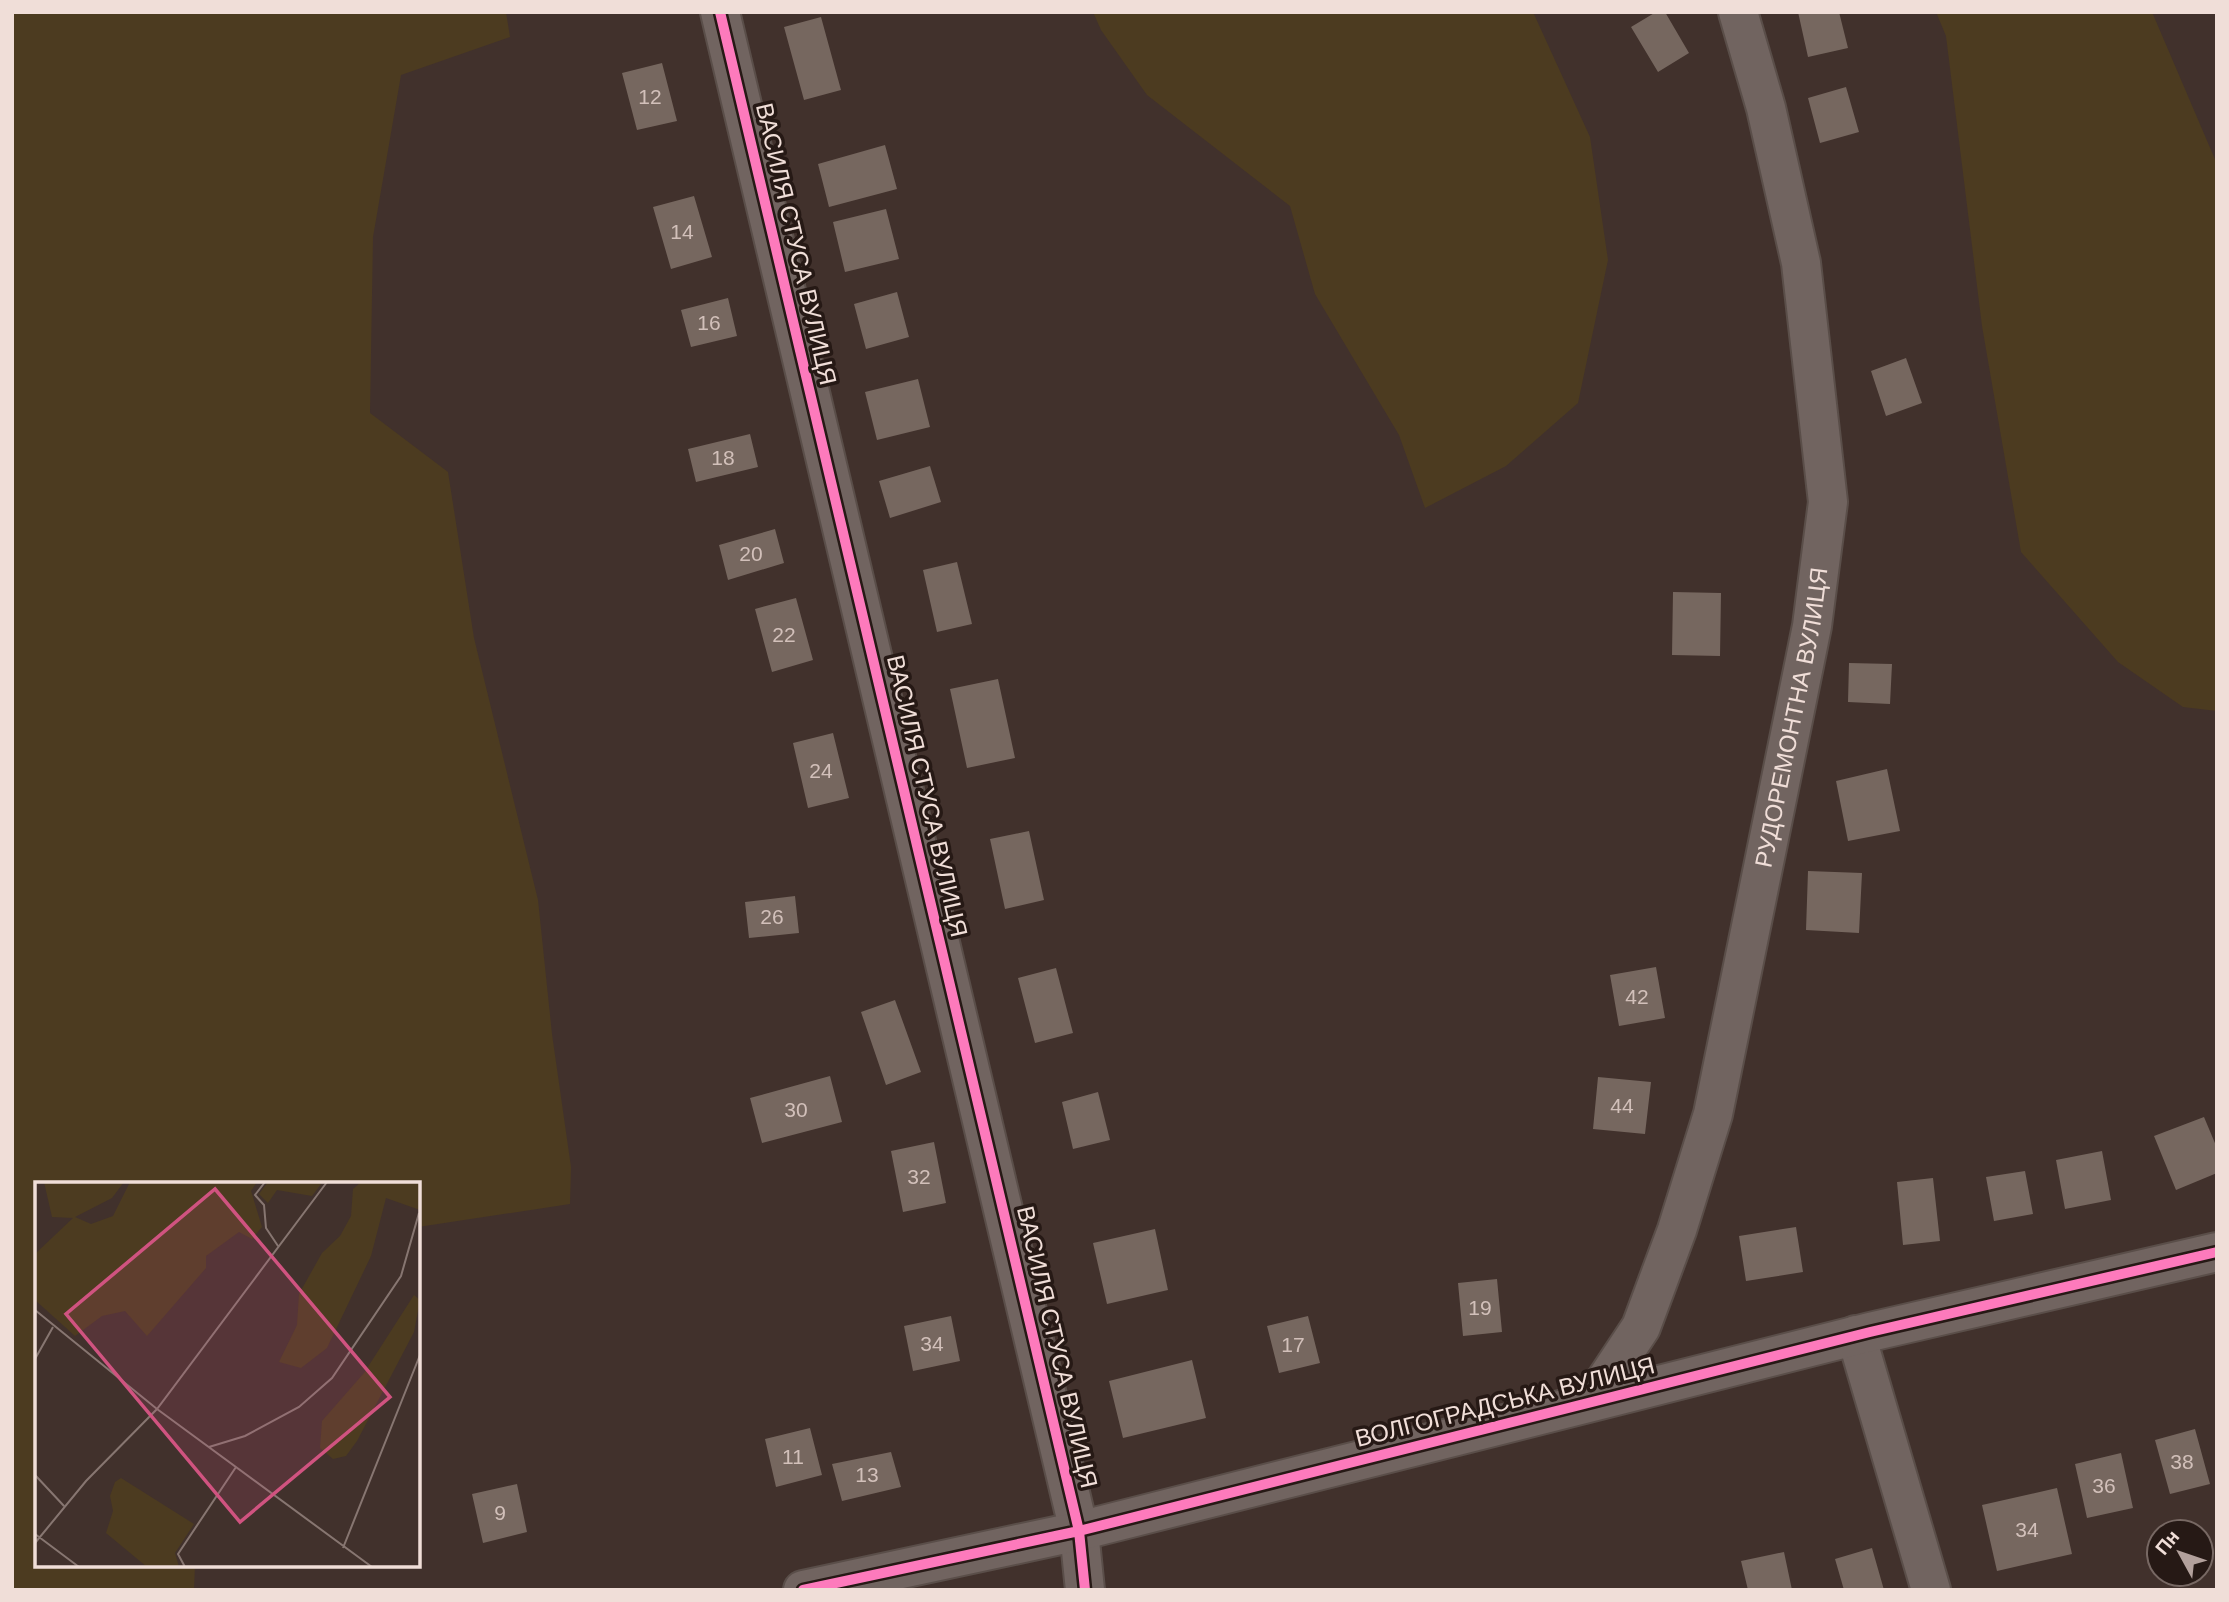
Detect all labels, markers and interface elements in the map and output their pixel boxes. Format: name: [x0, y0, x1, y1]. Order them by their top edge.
house number: 12: [638, 85, 662, 108]
street label: ВАСИЛЯ СТУСА ВУЛИЦЯ: [751, 100, 842, 388]
house number: 14: [670, 220, 694, 243]
house number: 16: [697, 311, 721, 334]
house number: 18: [711, 446, 735, 469]
house number: 20: [739, 542, 763, 565]
street label: РУДОРЕМОНТНА ВУЛИЦЯ: [1749, 566, 1832, 870]
house number: 22: [772, 623, 796, 646]
street label: ВАСИЛЯ СТУСА ВУЛИЦЯ: [882, 652, 973, 940]
house number: 24: [809, 759, 833, 782]
house number: 26: [760, 905, 784, 928]
house number: 42: [1625, 985, 1649, 1008]
house number: 44: [1610, 1094, 1634, 1117]
house number: 30: [784, 1098, 808, 1121]
house number: 32: [907, 1165, 931, 1188]
inset map: [35, 1182, 420, 1567]
street label: ВАСИЛЯ СТУСА ВУЛИЦЯ: [1012, 1203, 1103, 1491]
house number: 19: [1468, 1296, 1492, 1319]
house number: 34: [920, 1332, 944, 1355]
house number: 17: [1281, 1333, 1305, 1356]
street label: ВОЛГОГРАДСЬКА ВУЛИЦЯ: [1352, 1351, 1657, 1452]
house number: 11: [782, 1445, 804, 1468]
house number: 38: [2170, 1450, 2194, 1473]
house number: 13: [855, 1463, 879, 1486]
house number: 36: [2092, 1474, 2116, 1497]
house number: 9: [494, 1501, 506, 1524]
house number: 34: [2015, 1518, 2039, 1541]
north arrow: [2145, 1518, 2215, 1588]
text: Пн: [2151, 1526, 2183, 1559]

